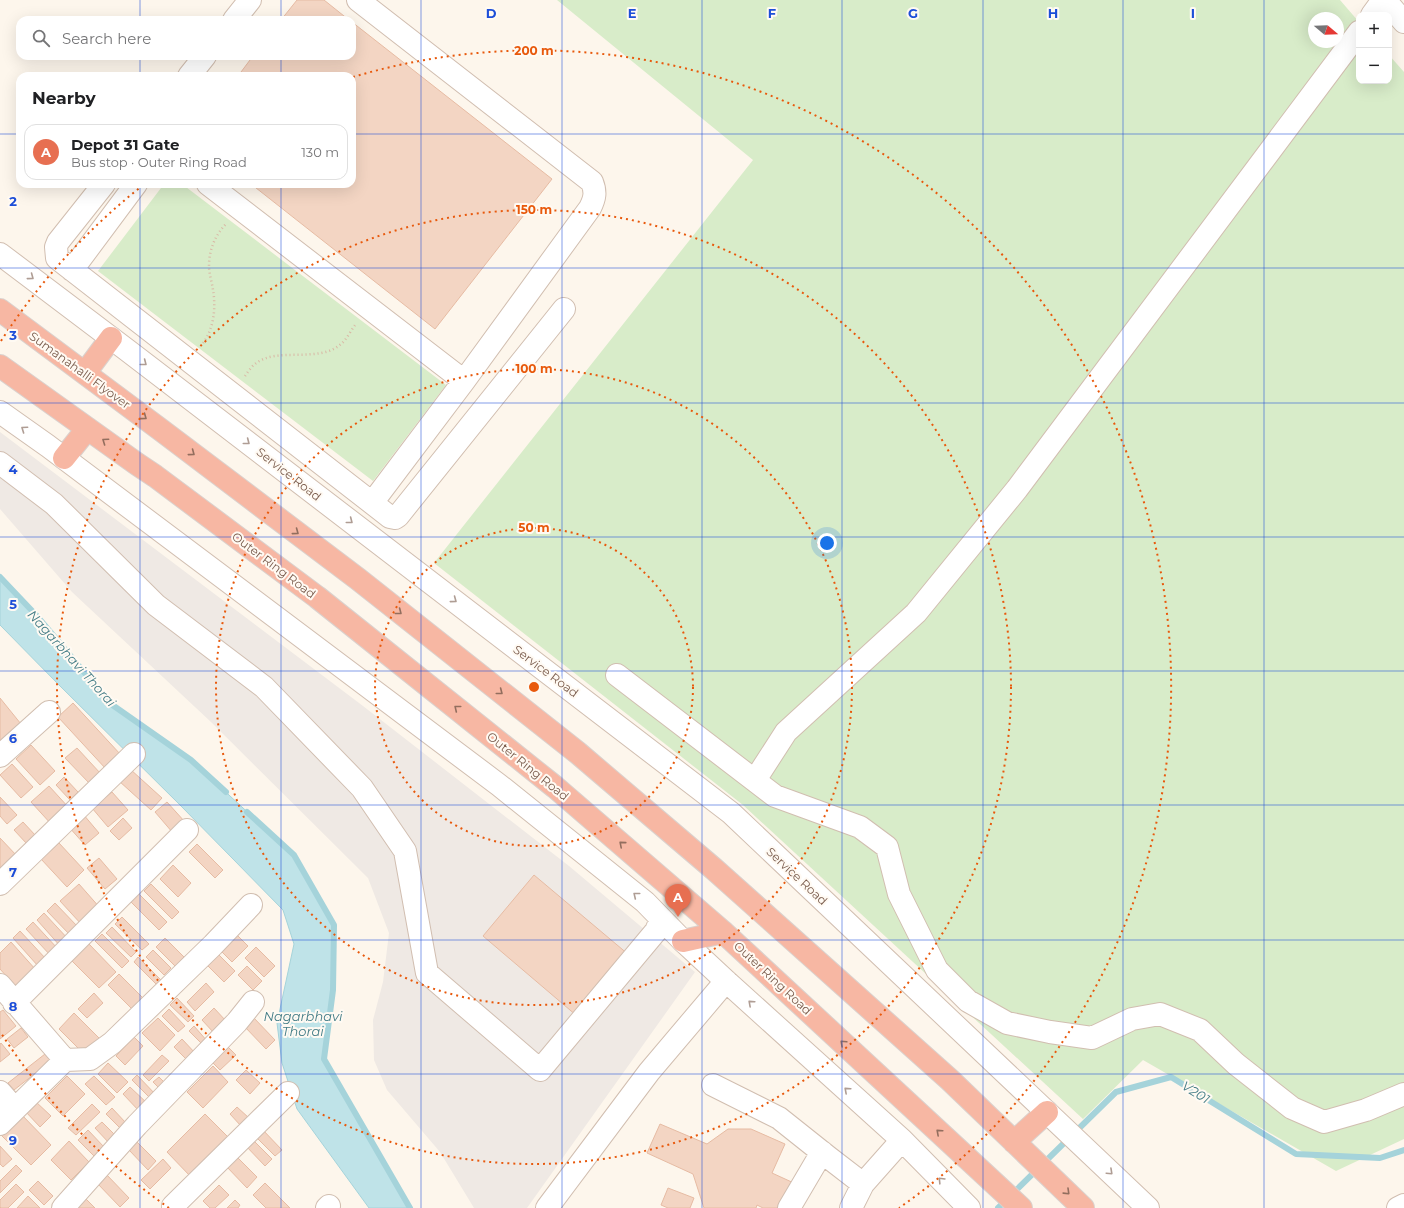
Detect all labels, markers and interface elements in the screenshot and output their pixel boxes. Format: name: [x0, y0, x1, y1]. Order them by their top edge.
text: D: [486, 5, 497, 21]
text: E: [628, 5, 637, 21]
text: F: [768, 5, 776, 21]
text: G: [908, 5, 918, 21]
text: H: [1048, 5, 1058, 21]
text: I: [1191, 5, 1195, 21]
north arrow: [1308, 12, 1344, 48]
map controls: [1356, 12, 1392, 84]
button: +: [1356, 12, 1392, 48]
search box: [16, 16, 356, 60]
icon: search: [30, 27, 52, 49]
text: Search here: [62, 29, 151, 48]
text: 200 m: [514, 43, 554, 58]
button: −: [1356, 48, 1392, 84]
text: Nearby: [32, 88, 96, 108]
text: Depot 31 Gate: [71, 135, 179, 154]
text: A: [41, 144, 51, 160]
text: 130 m: [301, 144, 339, 160]
text: Bus stop · Outer Ring Road: [71, 154, 247, 170]
text: 2: [9, 193, 17, 209]
text: 150 m: [516, 202, 552, 217]
one-way arrow: [27, 273, 34, 280]
text: 3: [8, 327, 17, 343]
street label: Sumanahalli Flyover: [27, 328, 134, 412]
one-way arrow: [140, 358, 147, 365]
text: 100 m: [516, 361, 552, 376]
one-way arrow: [140, 412, 147, 420]
one-way arrow: [21, 426, 28, 434]
one-way arrow: [243, 437, 250, 444]
one-way arrow: [102, 438, 109, 446]
street label: Service Road: [254, 444, 324, 504]
one-way arrow: [188, 449, 195, 456]
text: 4: [9, 461, 18, 477]
one-way arrow: [346, 517, 353, 524]
text: 50 m: [518, 520, 550, 535]
one-way arrow: [291, 527, 298, 534]
street label: Outer Ring Road: [229, 529, 319, 601]
your location: [817, 533, 837, 553]
text: 5: [9, 596, 17, 612]
one-way arrow: [449, 596, 456, 603]
water label: Nagarbhavi Thorai: [24, 606, 120, 710]
one-way arrow: [394, 607, 401, 614]
street label: Service Road: [510, 642, 582, 700]
centre of rings: [527, 680, 541, 694]
one-way arrow: [496, 688, 503, 695]
one-way arrow: [454, 706, 461, 713]
street label: Outer Ring Road: [484, 728, 572, 804]
text: 6: [9, 730, 18, 746]
one-way arrow: [619, 842, 627, 849]
street label: Service Road: [763, 844, 831, 908]
text: 7: [9, 864, 17, 880]
pin: A: [665, 884, 691, 917]
one-way arrow: [633, 893, 640, 900]
street label: Outer Ring Road: [731, 938, 815, 1018]
text: 8: [9, 998, 18, 1014]
one-way arrow: [748, 1001, 756, 1008]
water label: Nagarbhavi Thorai: [263, 1008, 343, 1039]
one-way arrow: [841, 1041, 848, 1048]
water label: V201: [1179, 1077, 1213, 1107]
one-way arrow: [845, 1088, 852, 1095]
one-way arrow: [936, 1129, 944, 1137]
text: 9: [9, 1132, 17, 1148]
one-way arrow: [1105, 1168, 1113, 1175]
one-way arrow: [939, 1177, 946, 1185]
one-way arrow: [1062, 1187, 1070, 1195]

